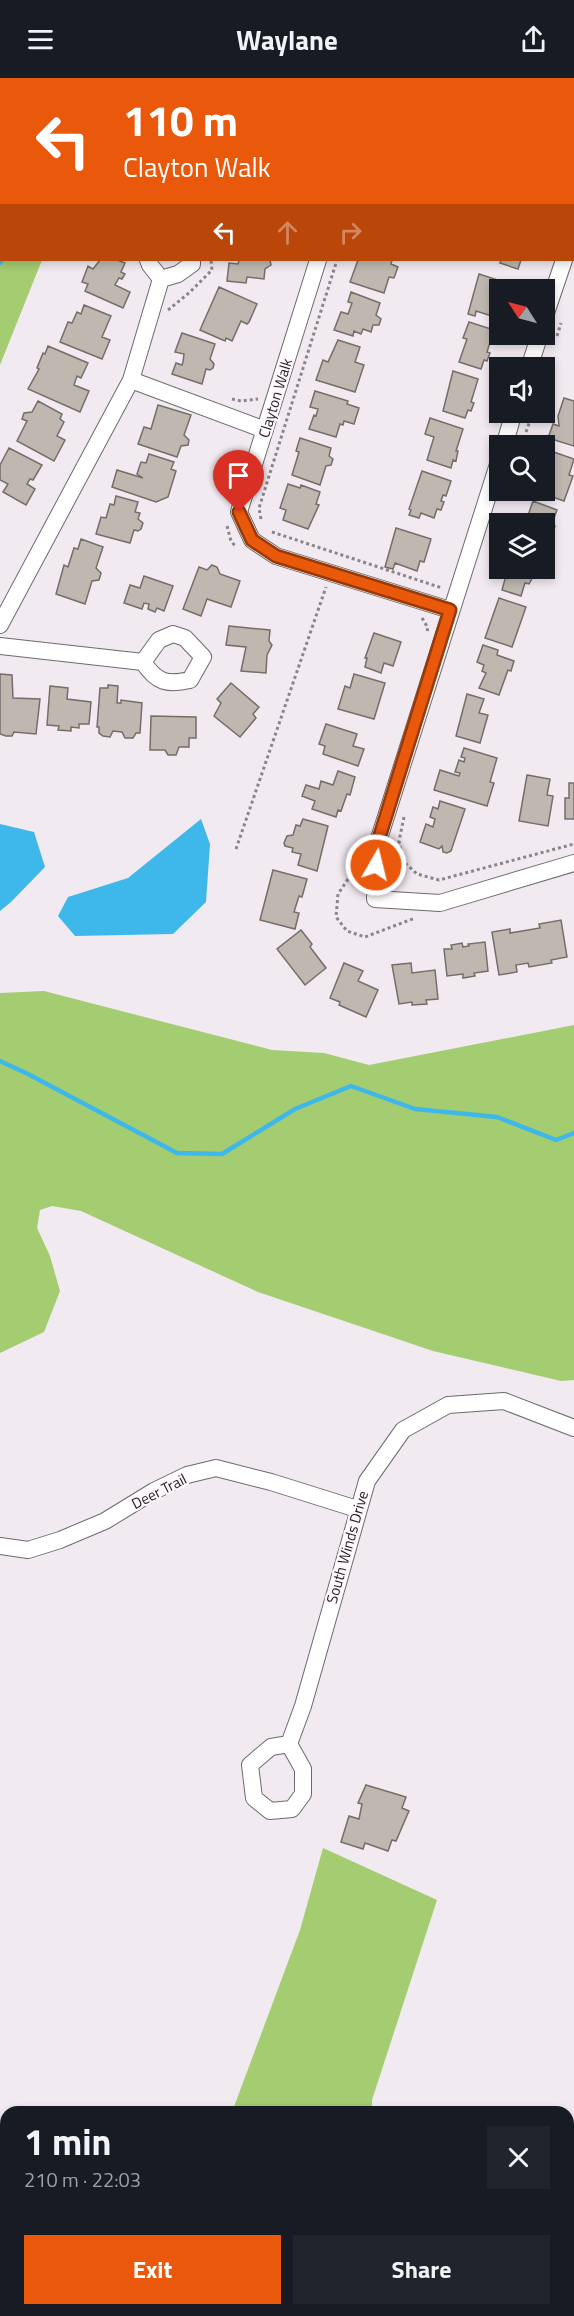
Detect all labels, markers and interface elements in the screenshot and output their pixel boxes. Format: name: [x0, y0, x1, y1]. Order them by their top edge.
text: Waylane: [236, 19, 338, 60]
icon: menu: [24, 23, 57, 56]
icon: share: [517, 23, 550, 56]
text: 110 m: [123, 88, 238, 152]
icon: left: [24, 102, 102, 180]
text: Clayton Walk: [123, 146, 271, 187]
icon: left: [208, 216, 241, 249]
icon: ahead: [271, 216, 304, 249]
icon: right: [334, 216, 367, 249]
north arrow: [489, 279, 555, 345]
map controls: [489, 279, 555, 579]
street label: Clayton Walk: [252, 355, 298, 441]
button: sound: [489, 357, 555, 423]
button: search: [489, 435, 555, 501]
pin: [213, 450, 264, 512]
icon: arrive: [222, 459, 255, 492]
button: layers: [489, 513, 555, 579]
position arrow: [344, 833, 408, 897]
street label: Deer Trail: [127, 1467, 191, 1515]
street label: South Winds Drive: [320, 1488, 374, 1606]
text: 1 min: [24, 2114, 111, 2169]
button: close: [487, 2126, 550, 2189]
text: 210 m · 22:03: [24, 2164, 141, 2195]
button: Exit: [24, 2235, 281, 2304]
button: Share: [293, 2235, 550, 2304]

